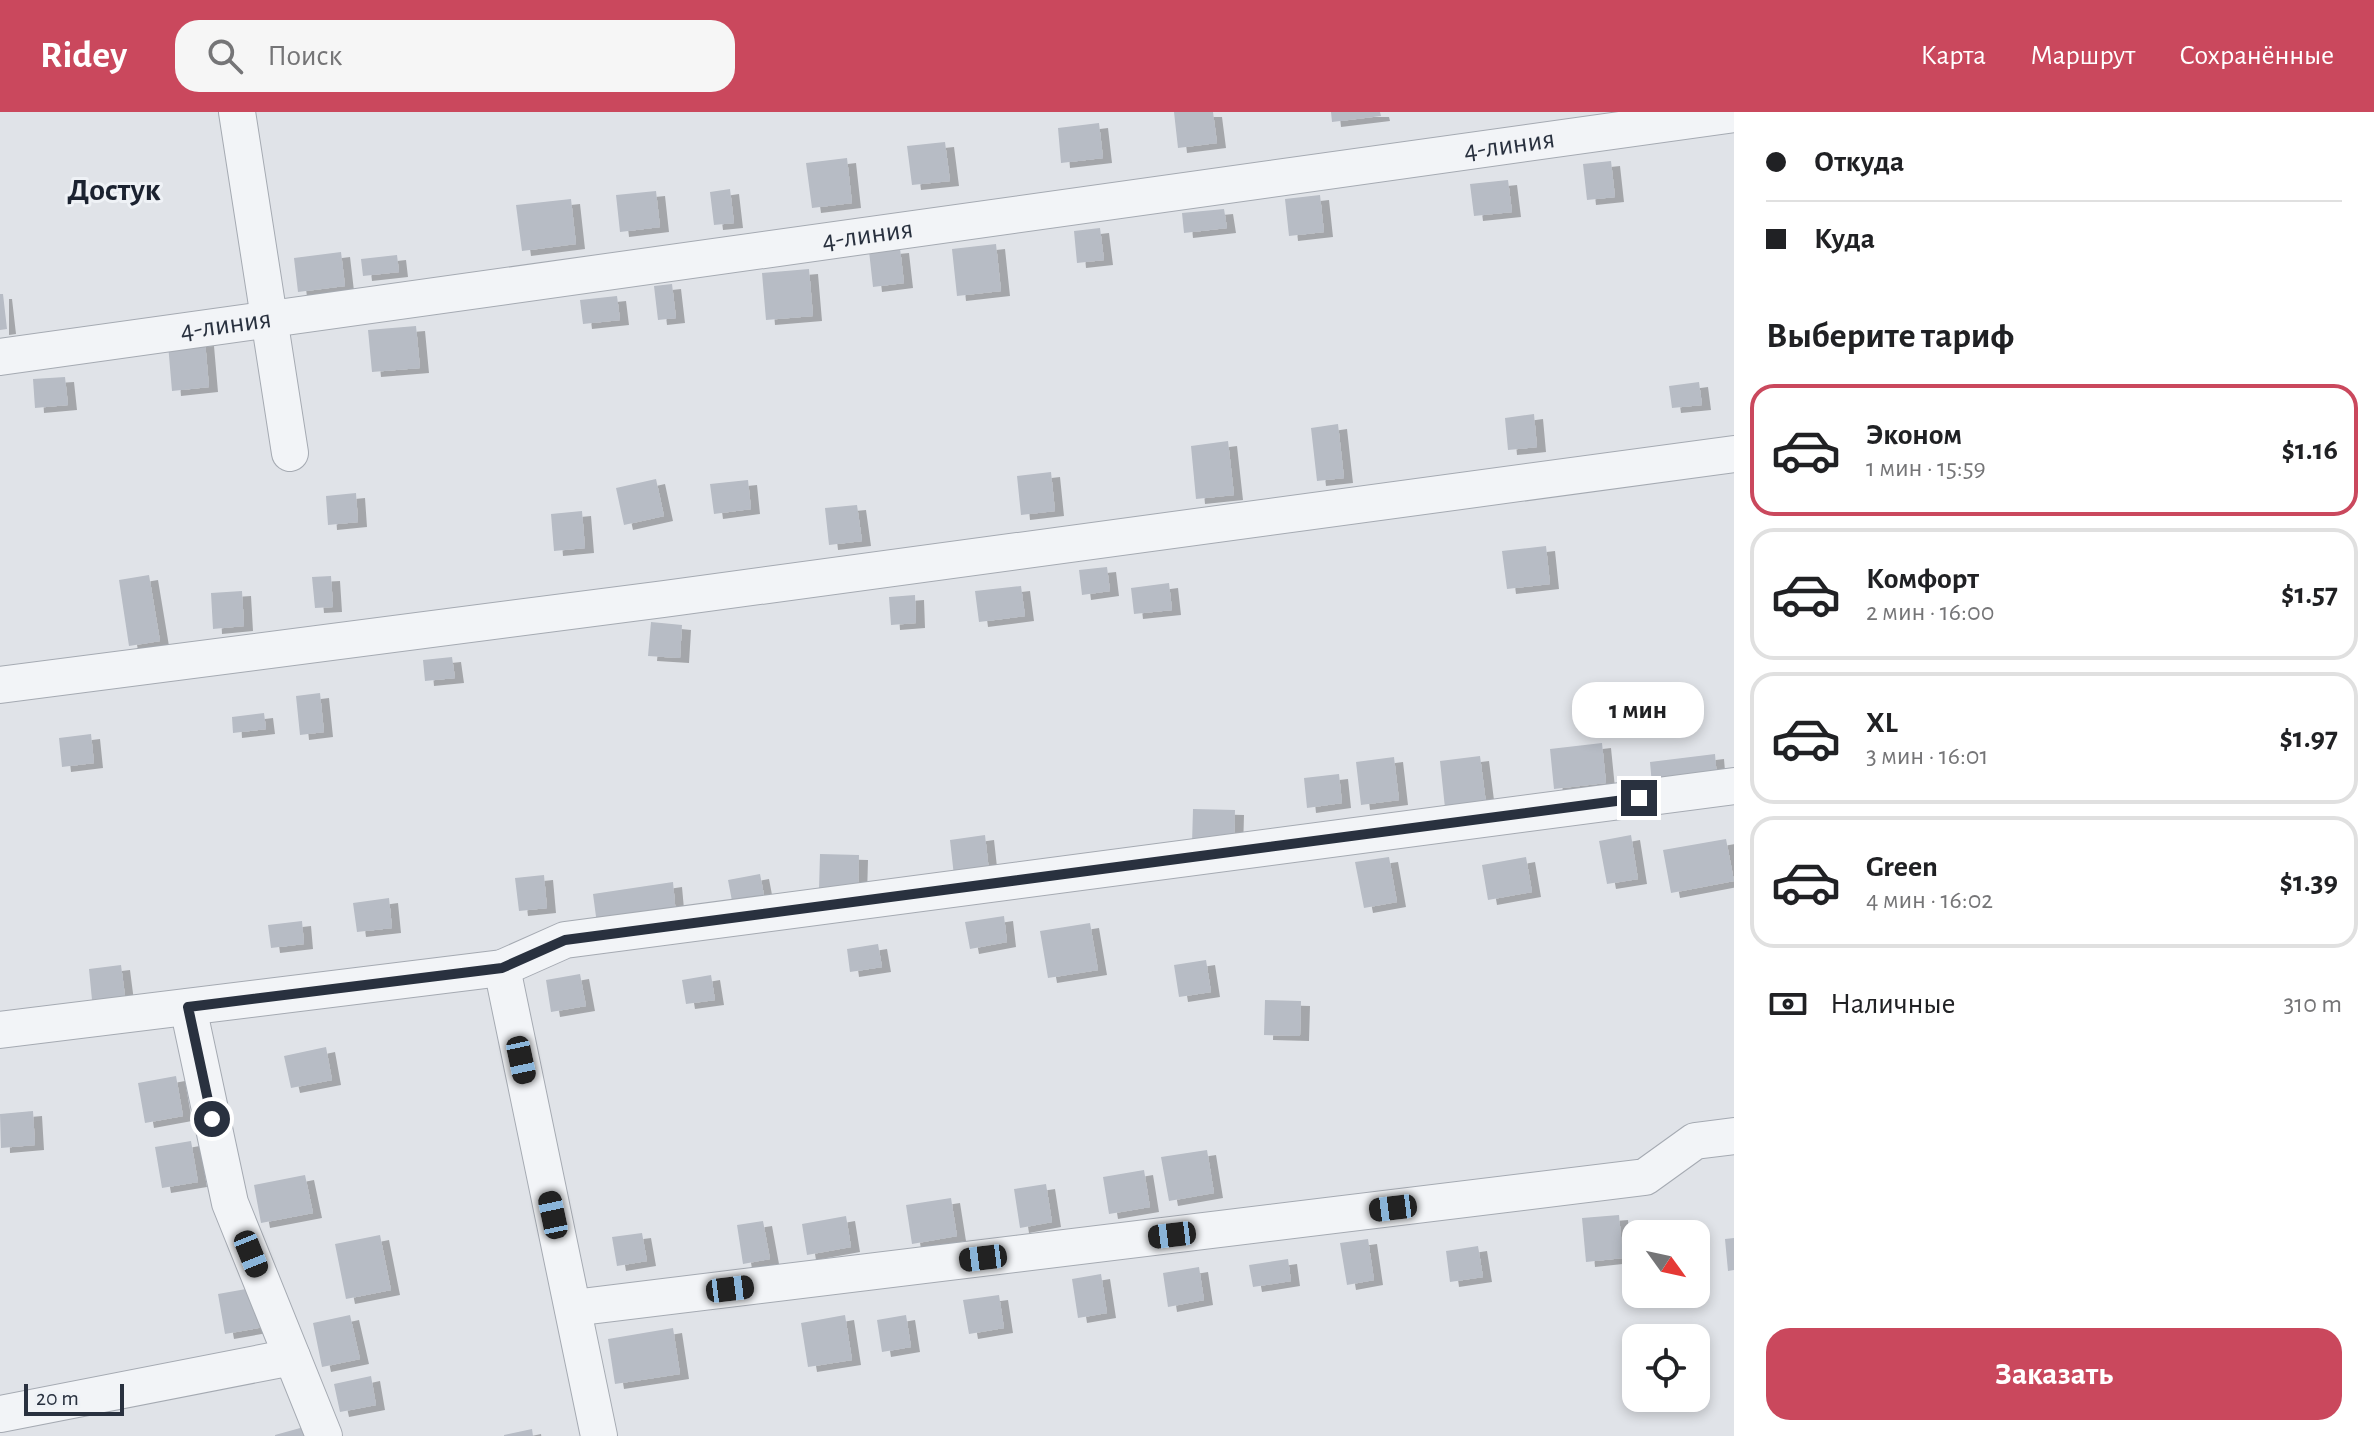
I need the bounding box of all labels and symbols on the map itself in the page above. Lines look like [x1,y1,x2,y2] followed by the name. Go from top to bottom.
[1462,125,1557,166] street label: 4-линия
[67,174,161,206] district label: Достук
[820,215,915,256] street label: 4-линия
[178,305,273,346] street label: 4-линия
[1573,682,1705,738] callout: 1 мин
[1621,780,1657,816] route end
[504,1034,538,1086] car
[194,1101,230,1137] route start
[536,1189,570,1241] car
[1368,1193,1418,1223] car
[1147,1220,1197,1250] car
[1622,1220,1710,1308] north arrow
[231,1227,271,1281] car
[958,1243,1008,1273] car
[705,1274,755,1304] car
[24,1380,124,1416] scale bar

